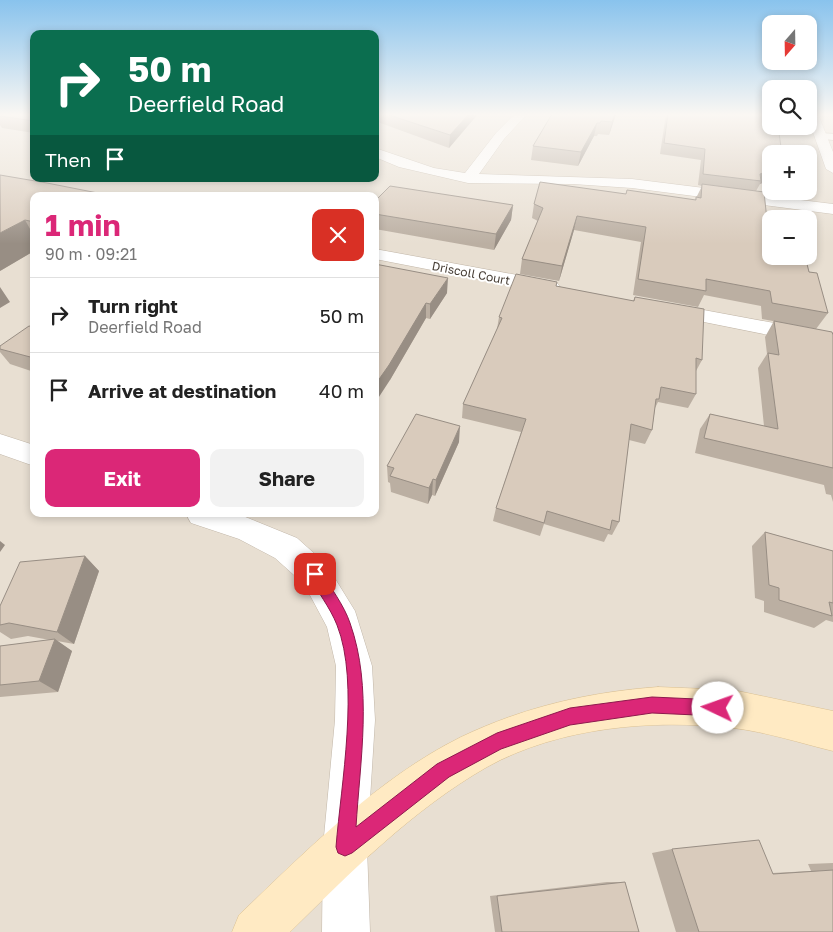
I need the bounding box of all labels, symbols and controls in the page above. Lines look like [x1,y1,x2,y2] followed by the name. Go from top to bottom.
[762,15,818,70] north arrow
[762,15,817,265] map controls
[128,48,211,90] text: 50 m
[45,50,110,115] icon: right
[762,80,817,135] button: search
[128,90,284,117] text: Deerfield Road
[101,145,129,173] icon: arrive
[762,145,817,200] button: +
[45,148,91,171] text: Then
[45,207,121,243] text: 1 min
[312,209,364,261] button: close
[762,210,817,265] button: −
[45,244,137,264] text: 90 m · 09:21
[431,258,512,288] street label: Driscoll Court
[88,294,178,317] text: Turn right
[45,301,73,329] icon: right
[320,304,364,327] text: 50 m
[88,317,202,337] text: Deerfield Road
[45,376,73,404] icon: arrive
[88,379,276,402] text: Arrive at destination
[319,379,364,402] text: 40 m
[45,449,200,507] button: Exit
[210,449,364,507] button: Share
[294,553,336,595] pin
[301,560,329,588] icon: arrive
[691,681,743,733] position arrow

